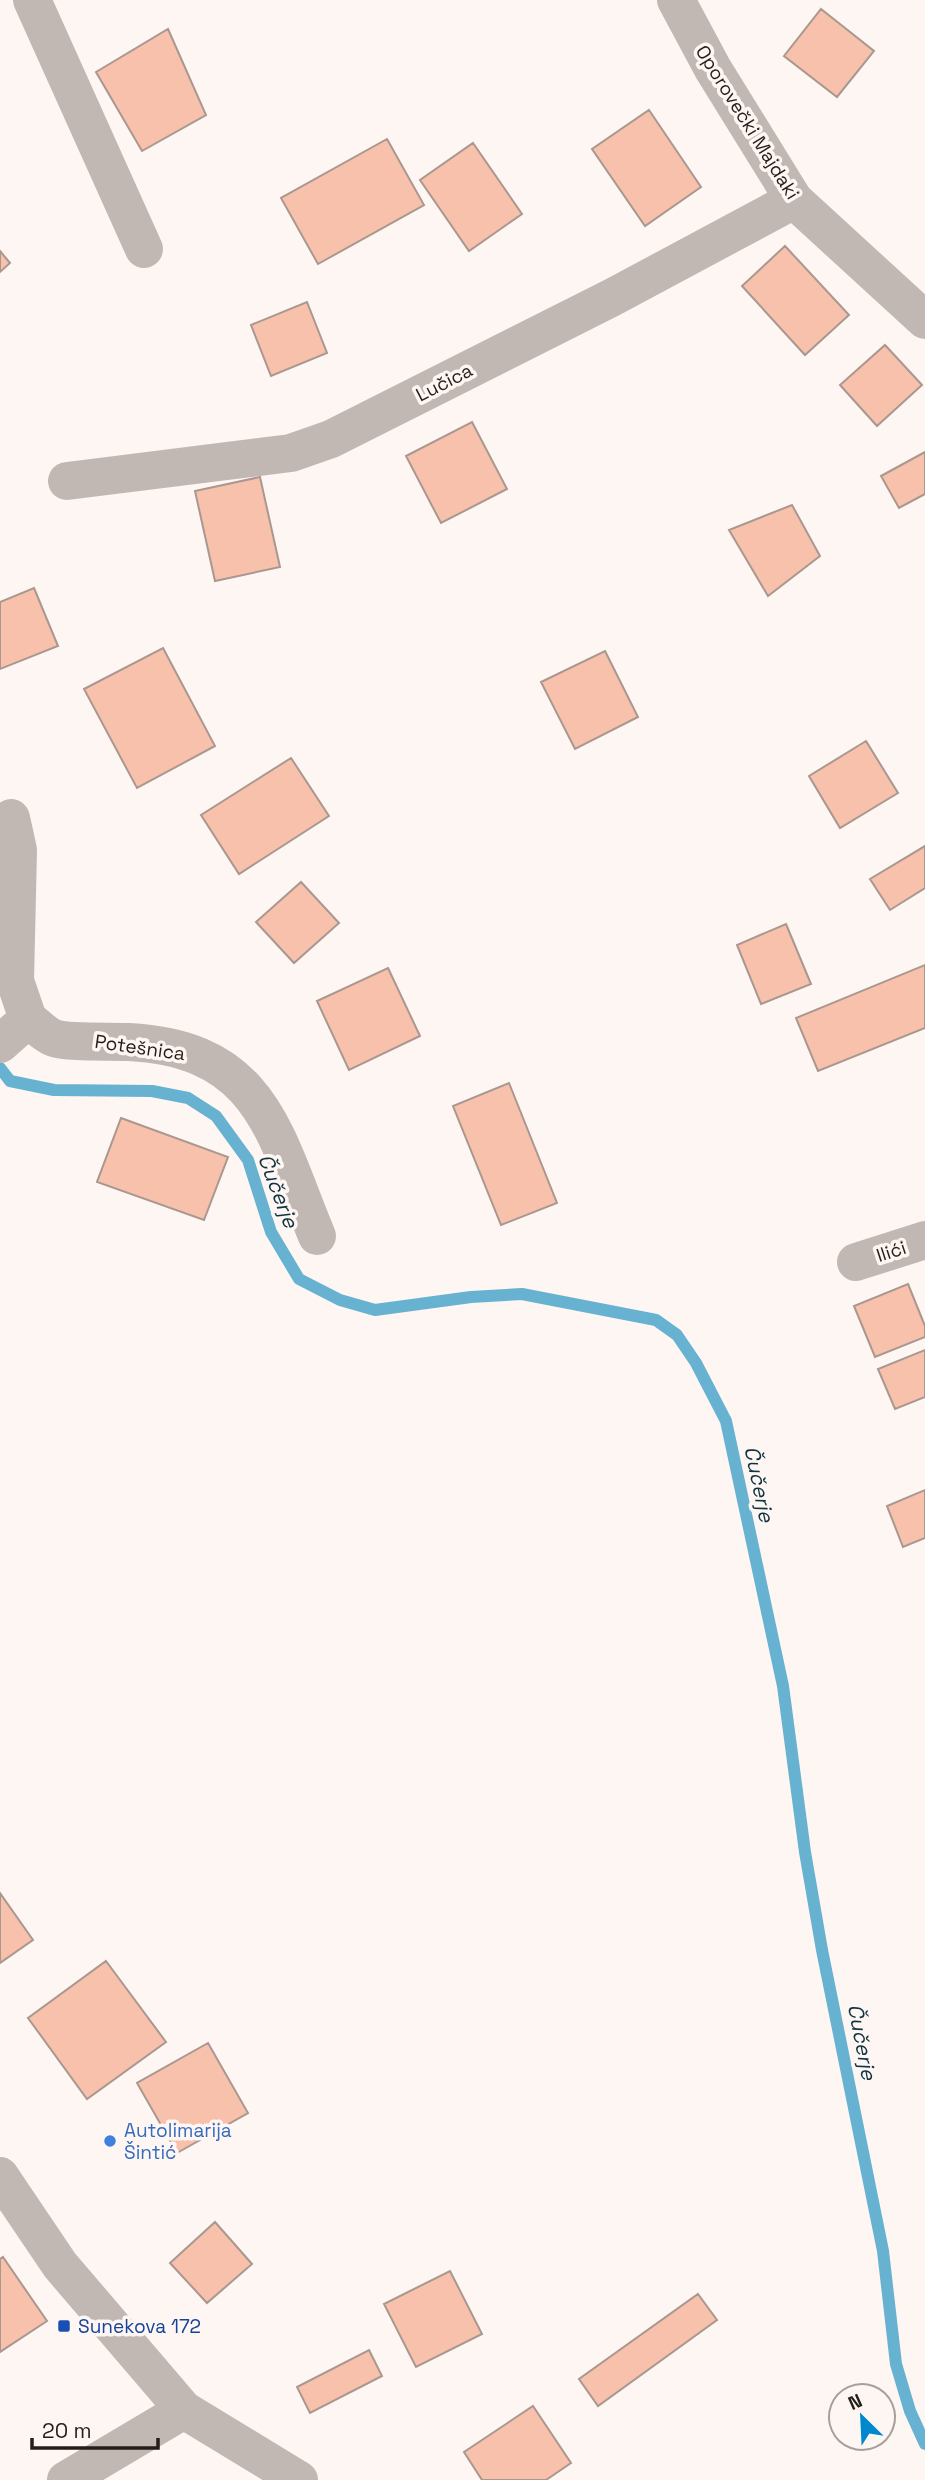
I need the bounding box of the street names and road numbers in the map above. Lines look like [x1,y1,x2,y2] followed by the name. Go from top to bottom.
[690,41,805,204] street label: Oporovečki Majdaki
[412,358,477,407] street label: Lučica
[93,1029,187,1066] street label: Potešnica
[873,1235,909,1268] street label: Ilići

